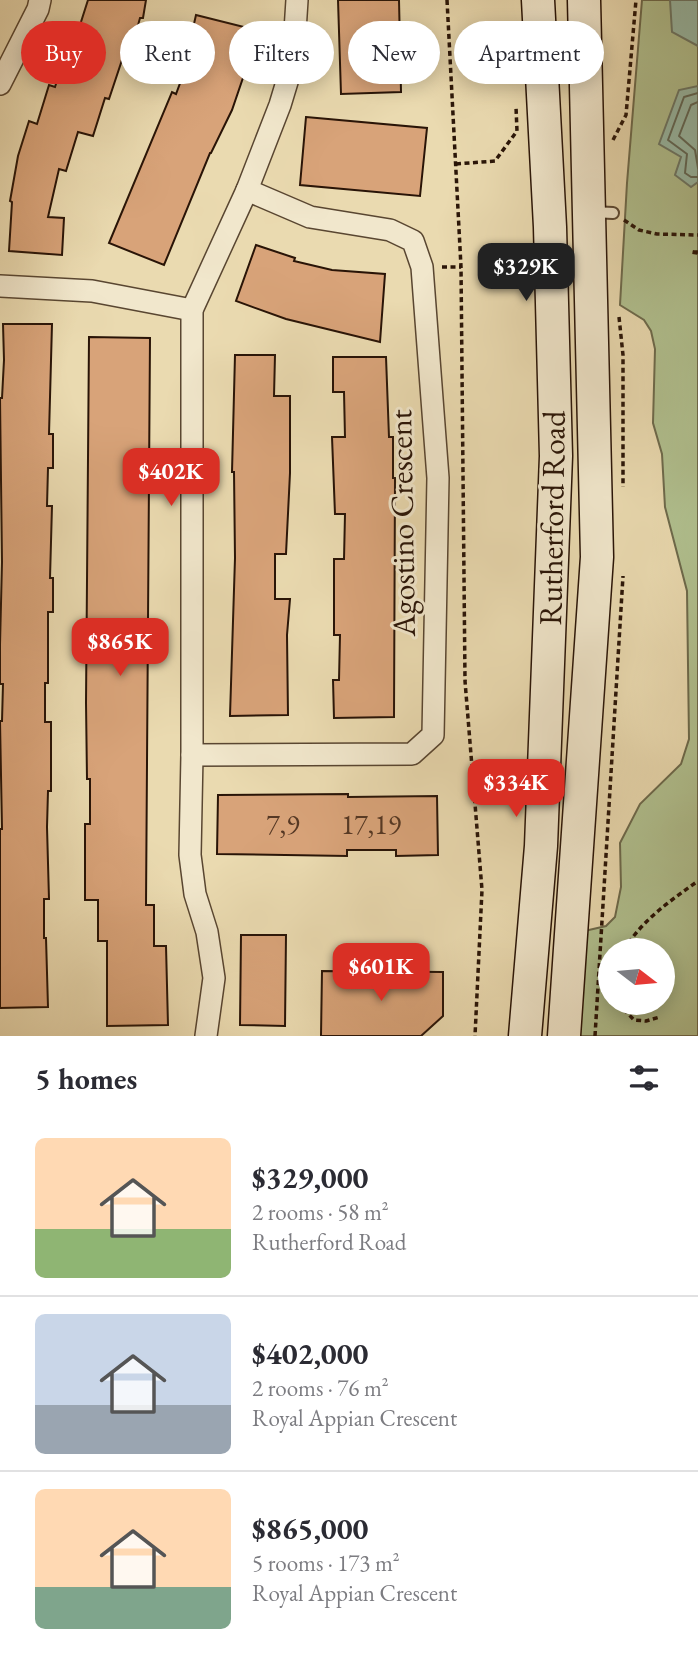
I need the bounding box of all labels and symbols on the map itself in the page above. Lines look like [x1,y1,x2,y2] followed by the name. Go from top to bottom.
[477,244,575,303] pin: $329K
[379,409,425,638] street label: Agostino Crescent
[529,409,575,626] street label: Rutherford Road
[122,448,220,508] pin: $402K
[71,618,169,678] pin: $865K
[467,760,565,819] pin: $334K
[266,806,300,842] house number: 7,9
[341,806,401,842] house number: 17,19
[598,938,676,1015] north arrow
[332,944,430,1003] pin: $601K

